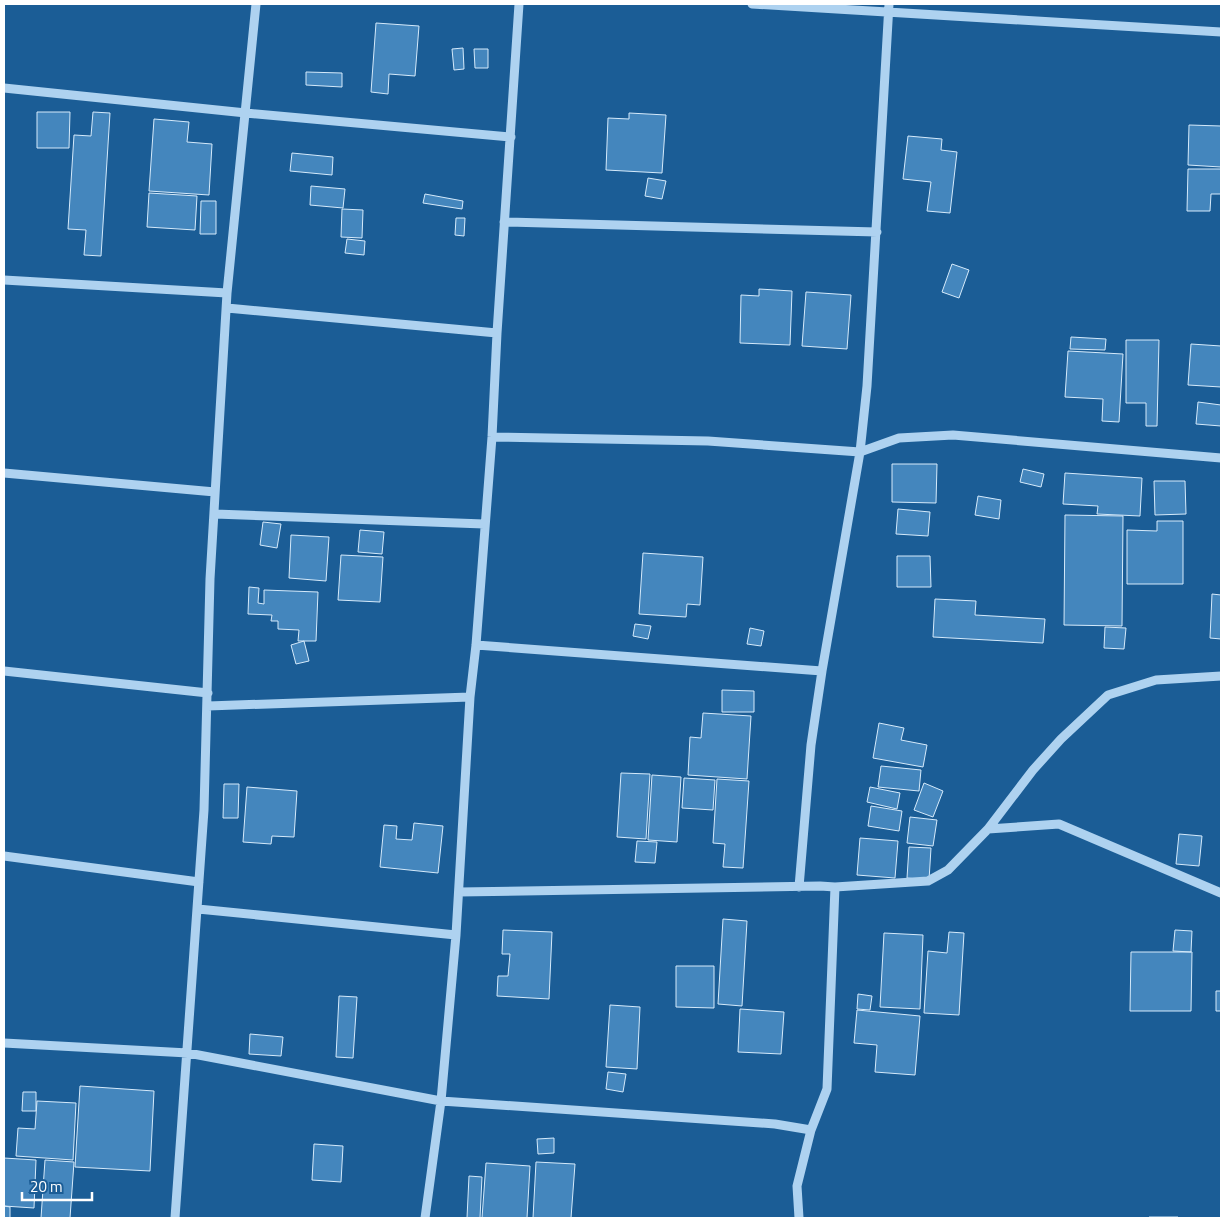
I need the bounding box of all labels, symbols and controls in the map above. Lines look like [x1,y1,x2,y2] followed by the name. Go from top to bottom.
[22,1170,92,1202] scale bar
[30,1175,63,1198] text: 20 m

